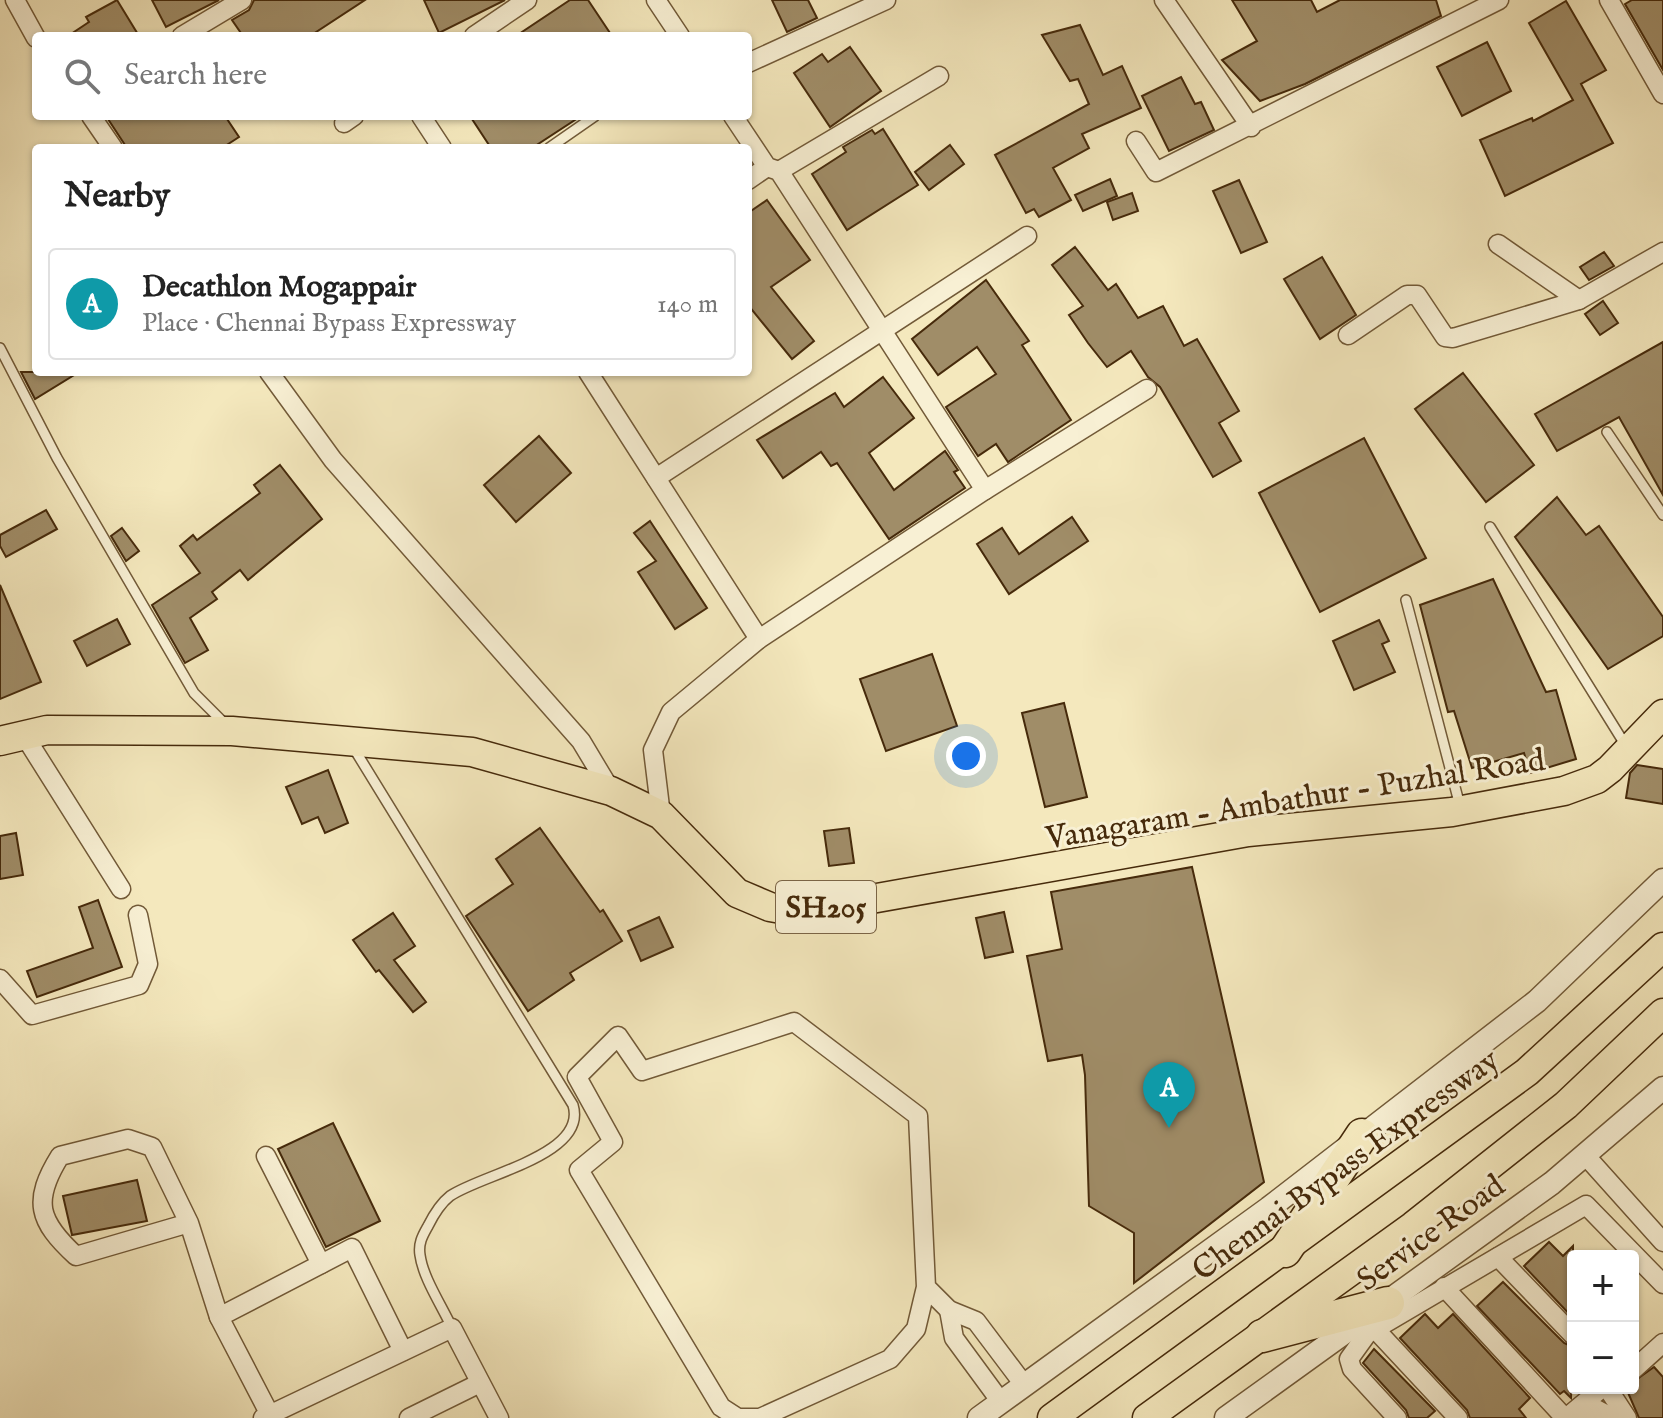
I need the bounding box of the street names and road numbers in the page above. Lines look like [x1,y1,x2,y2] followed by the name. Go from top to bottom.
[1042,741,1549,860] street label: Vanagaram - Ambathur - Puzhal Road
[776,881,876,933] road number: SH205
[1185,1041,1508,1291] street label: Chennai Bypass Expressway
[1349,1166,1514,1302] street label: Service Road

